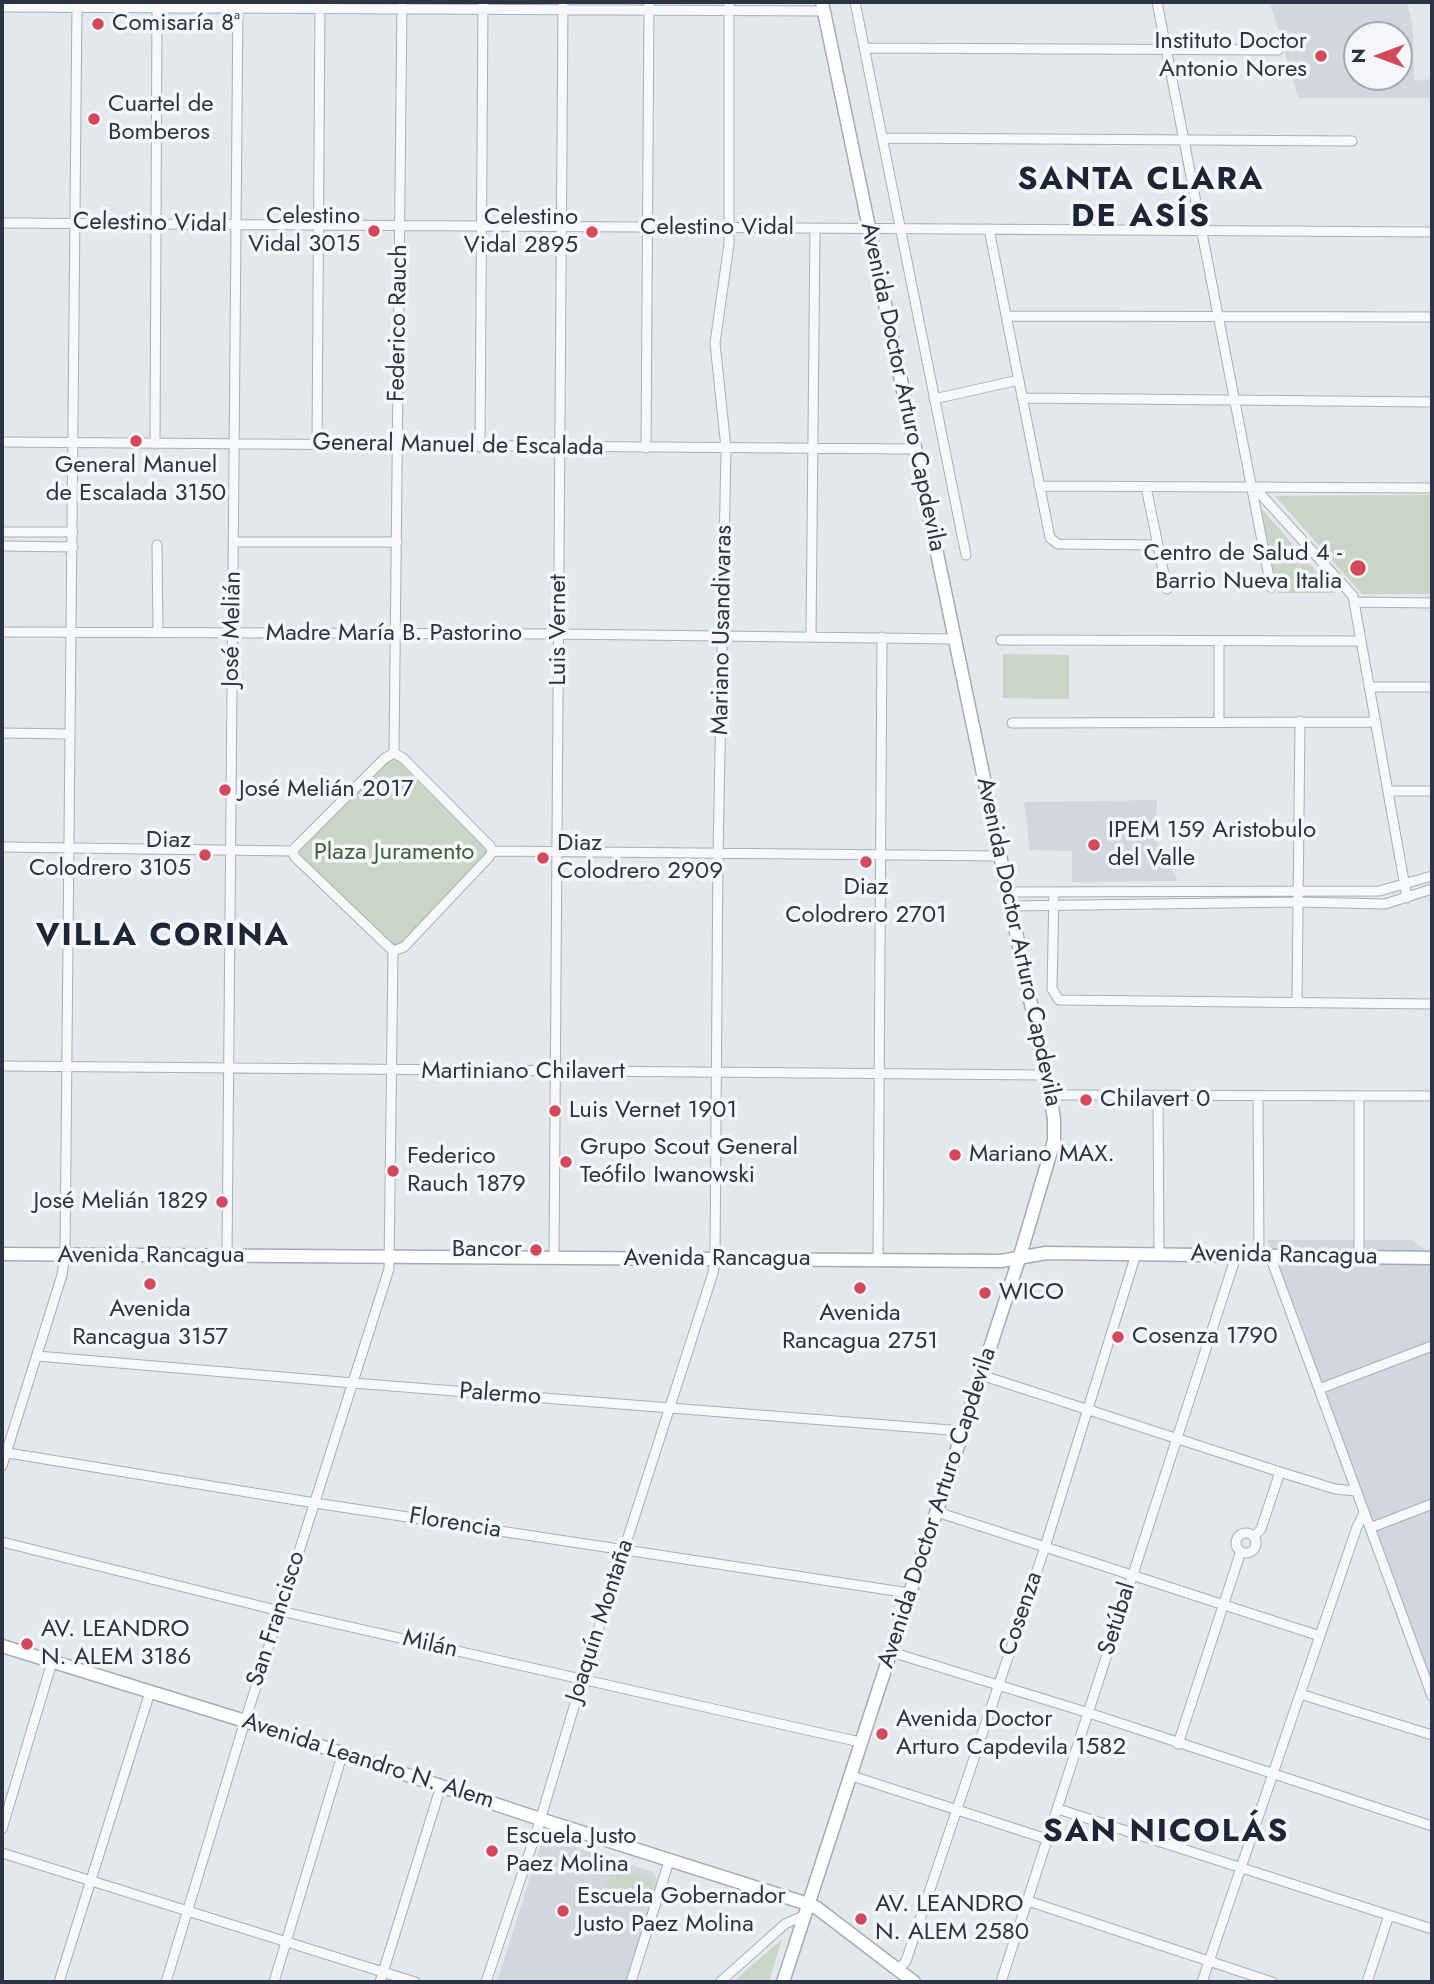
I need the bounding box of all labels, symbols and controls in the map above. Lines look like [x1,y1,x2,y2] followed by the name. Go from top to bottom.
[112,10,240,38] place label: Comisaría 8ª
[90,16,106,32] marker: Comisaría 8ª
[1343,21,1413,91] north arrow
[1154,28,1307,84] place label: Instituto Doctor Antonio Nores
[1313,48,1329,64] marker: Instituto Doctor Antonio Nores
[1345,48,1372,64] text: N
[108,91,214,147] place label: Cuartel de Bomberos
[86,111,102,127] marker: Cuartel de Bomberos
[1019,162,1263,237] district label: SANTA CLARA DE ASÍS
[248,203,360,259] place label: Celestino Vidal 3015
[464,204,578,260] place label: Celestino Vidal 2895
[73,208,227,240] street label: Celestino Vidal
[640,214,794,242] street label: Celestino Vidal
[853,220,951,554] street label: Avenida Doctor Arturo Capdevila
[366,223,382,239] marker: Celestino Vidal 3015
[584,224,600,240] marker: Celestino Vidal 2895
[383,244,415,402] street label: Federico Rauch
[312,429,604,463] street label: General Manuel de Escalada
[128,433,144,449] marker: General Manuel de Escalada 3150
[46,452,226,508] place label: General Manuel de Escalada 3150
[707,525,739,735] street label: Mariano Usandivaras
[1143,540,1342,596] place label: Centro de Salud 4 - Barrio Nueva Italia
[1348,558,1368,578] marker: Centro de Salud 4 - Barrio Nueva Italia
[218,571,248,687] street label: José Melián
[545,574,573,686] street label: Luis Vernet
[266,620,522,648] street label: Madre María B. Pastorino
[969,775,1067,1109] street label: Avenida Doctor Arturo Capdevila
[239,776,414,804] place label: José Melián 2017
[217,782,233,798] marker: José Melián 2017
[1108,817,1316,873] place label: IPEM 159 Aristobulo del Valle
[29,827,191,883] place label: Diaz Colodrero 3105
[557,830,723,886] place label: Diaz Colodrero 2909
[1086,837,1102,853] marker: IPEM 159 Aristobulo del Valle
[314,839,474,867] park label: Plaza Juramento
[197,847,213,863] marker: Diaz Colodrero 3105
[535,850,551,866] marker: Diaz Colodrero 2909
[858,854,874,870] marker: Diaz Colodrero 2701
[785,874,947,930] place label: Diaz Colodrero 2701
[37,918,289,956] district label: VILLA CORINA
[421,1058,625,1086] street label: Martiniano Chilavert
[1100,1086,1210,1114] place label: Chilavert 0
[1078,1092,1094,1108] marker: Chilavert 0
[569,1097,737,1125] place label: Luis Vernet 1901
[547,1103,563,1119] marker: Luis Vernet 1901
[580,1134,798,1190] place label: Grupo Scout General Teófilo Iwanowski
[969,1141,1115,1169] place label: Mariano MAX.
[407,1143,526,1199] place label: Federico Rauch 1879
[947,1147,963,1163] marker: Mariano MAX.
[558,1154,574,1170] marker: Grupo Scout General Teófilo Iwanowski
[385,1163,401,1179] marker: Federico Rauch 1879
[34,1188,208,1216] place label: José Melián 1829
[214,1194,230,1210] marker: José Melián 1829
[452,1236,522,1264] place label: Bancor
[1190,1240,1378,1272] street label: Avenida Rancagua
[58,1242,244,1270] street label: Avenida Rancagua
[528,1242,544,1258] marker: Bancor
[624,1245,810,1273] street label: Avenida Rancagua
[142,1276,158,1292] marker: Avenida Rancagua 3157
[999,1279,1064,1307] place label: WICO
[852,1280,868,1296] marker: Avenida Rancagua 2751
[977,1285,993,1301] marker: WICO
[72,1296,228,1352] place label: Avenida Rancagua 3157
[782,1300,938,1356] place label: Avenida Rancagua 2751
[1132,1323,1278,1351] place label: Cosenza 1790
[1110,1329,1126,1345] marker: Cosenza 1790
[872,1344,1004,1672] street label: Avenida Doctor Arturo Capdevila
[458,1378,542,1412] street label: Palermo
[407,1503,503,1545] street label: Florencia
[561,1536,641,1706] street label: Joaquín Montaña
[242,1548,312,1690] street label: San Francisco
[994,1568,1050,1660] street label: Cosenza
[1093,1579,1143,1659] street label: Setúbal
[41,1616,191,1672] place label: AV. LEANDRO N. ALEM 3186
[400,1625,460,1665] street label: Milán
[19,1636,35,1652] marker: AV. LEANDRO N. ALEM 3186
[896,1706,1126,1762] place label: Avenida Doctor Arturo Capdevila 1582
[238,1708,498,1816] street label: Avenida Leandro N. Alem
[874,1726,890,1742] marker: Avenida Doctor Arturo Capdevila 1582
[1044,1814,1288,1852] district label: SAN NICOLÁS
[506,1823,636,1879] place label: Escuela Justo Paez Molina
[484,1843,500,1859] marker: Escuela Justo Paez Molina
[577,1883,786,1939] place label: Escuela Gobernador Justo Paez Molina
[875,1891,1029,1947] place label: AV. LEANDRO N. ALEM 2580
[555,1903,571,1919] marker: Escuela Gobernador Justo Paez Molina
[853,1911,869,1927] marker: AV. LEANDRO N. ALEM 2580

